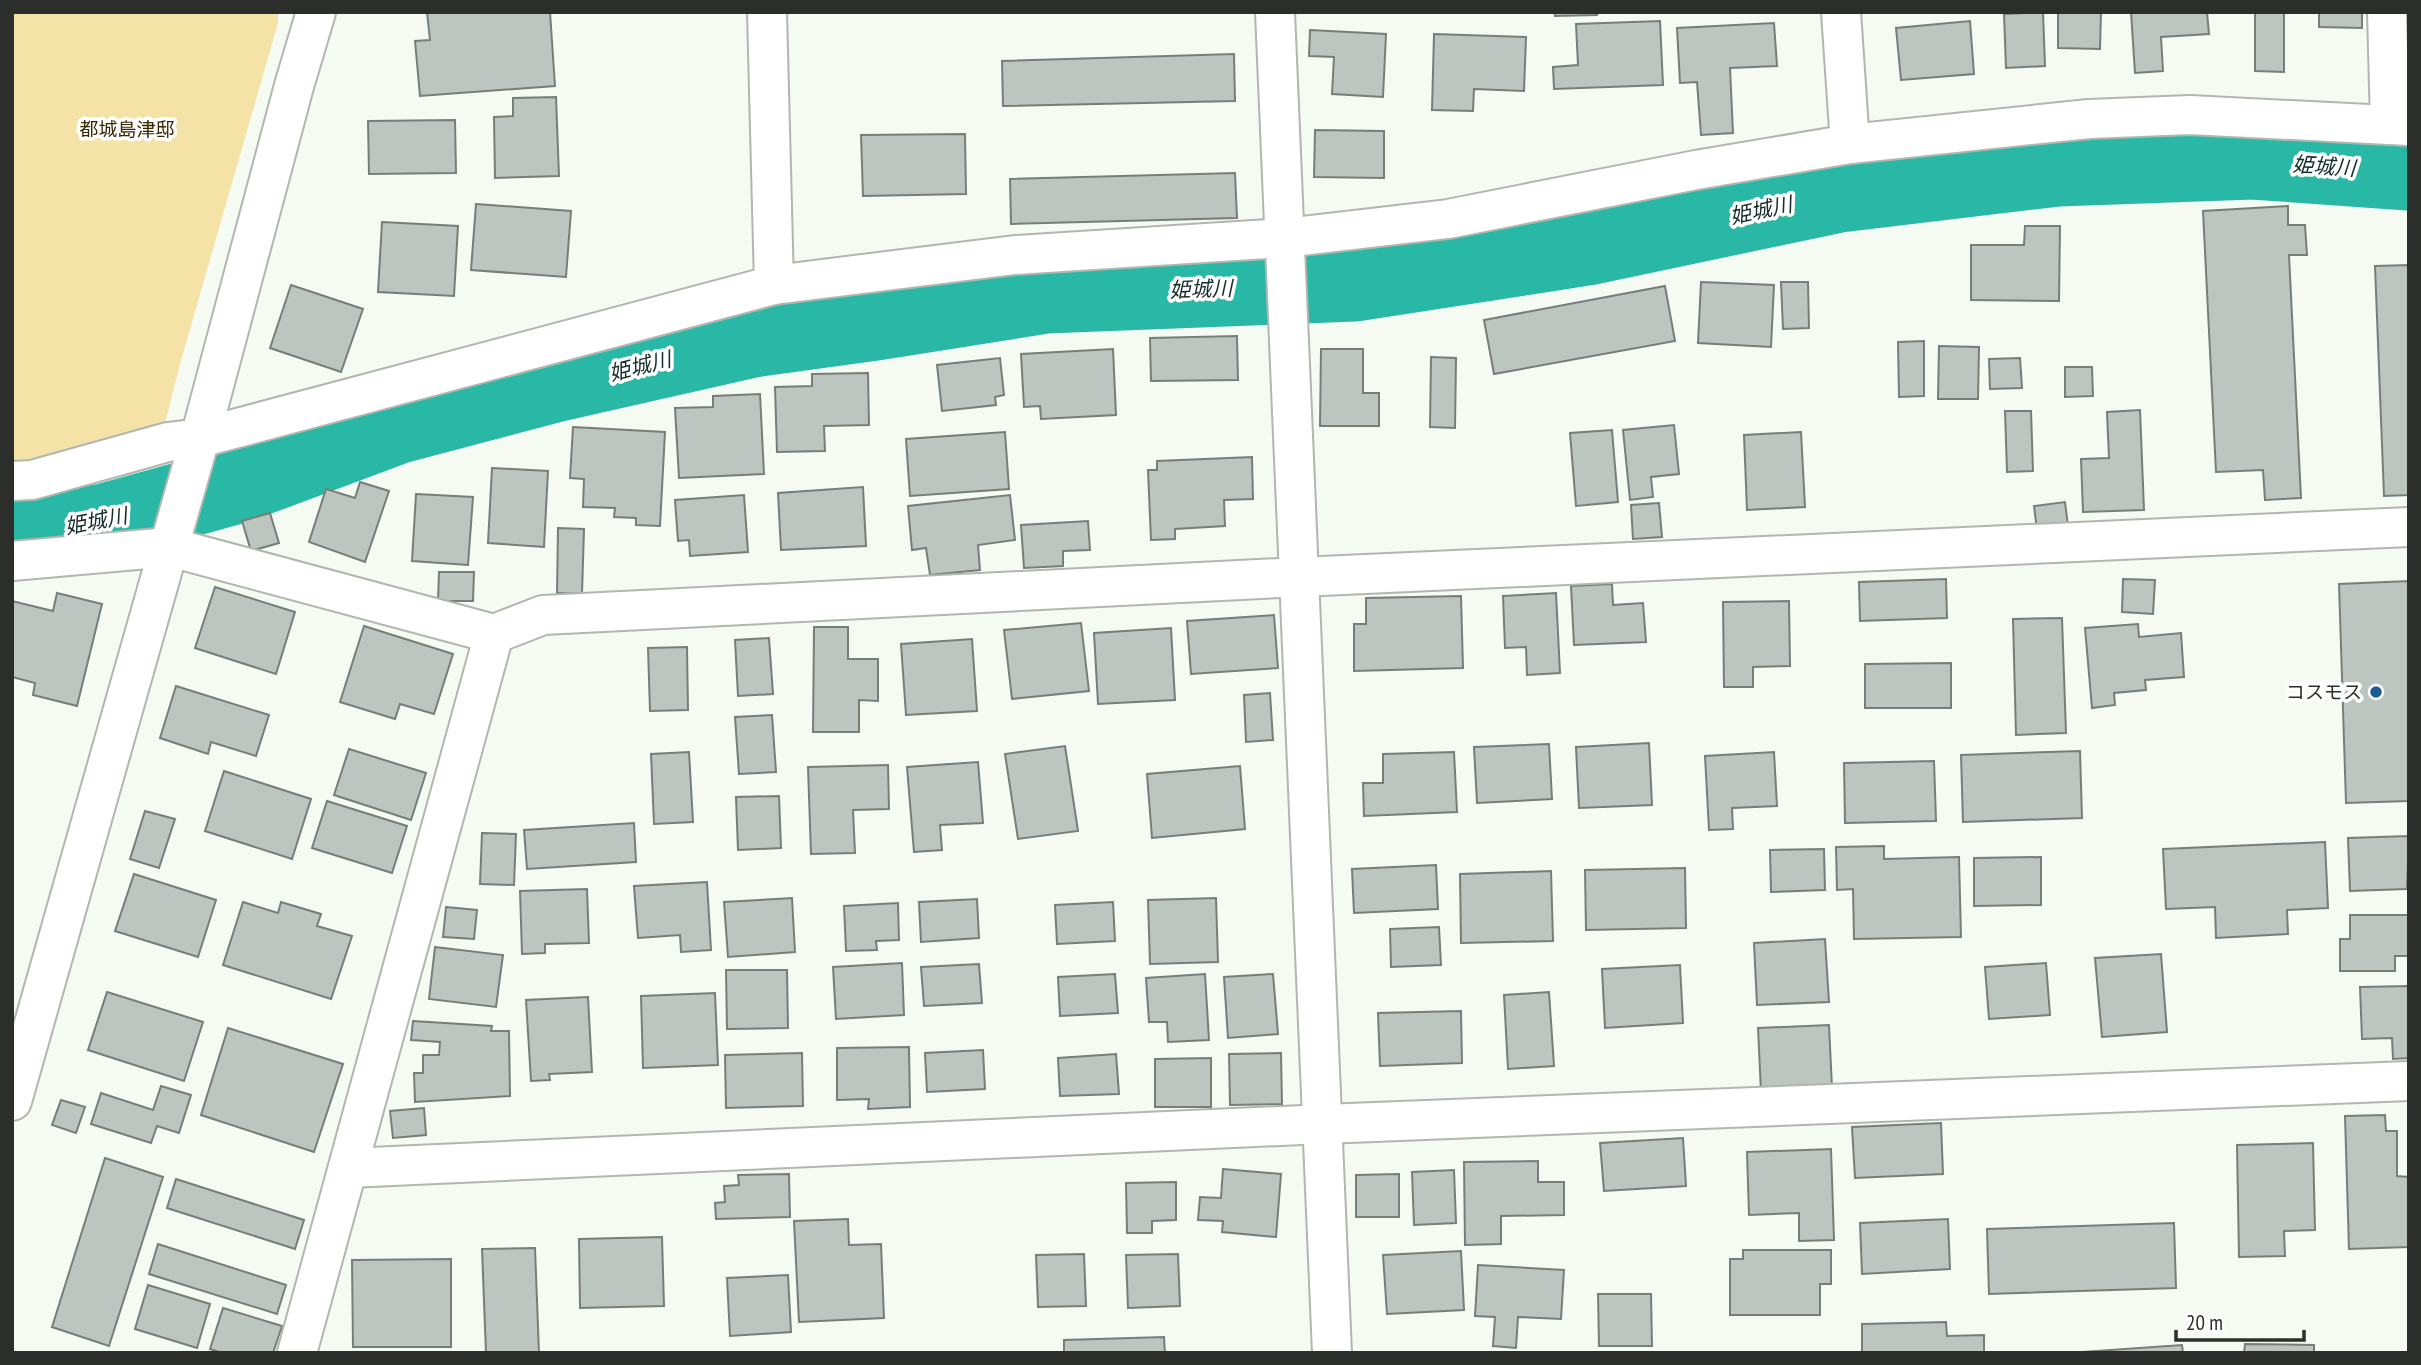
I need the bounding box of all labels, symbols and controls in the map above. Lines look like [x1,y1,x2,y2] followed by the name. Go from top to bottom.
[79,117,175,141] park label: 都城島津邸
[2292,150,2358,182] water label: 姫城川
[1727,190,1797,230] water label: 姫城川
[1169,274,1235,304] water label: 姫城川
[606,345,676,387] water label: 姫城川
[63,501,131,540] water label: 姫城川
[2286,680,2362,704] place label: コスモス
[2368,684,2384,700] marker: コスモス
[2176,1298,2304,1342] scale bar
[2186,1309,2223,1336] text: 20 m

